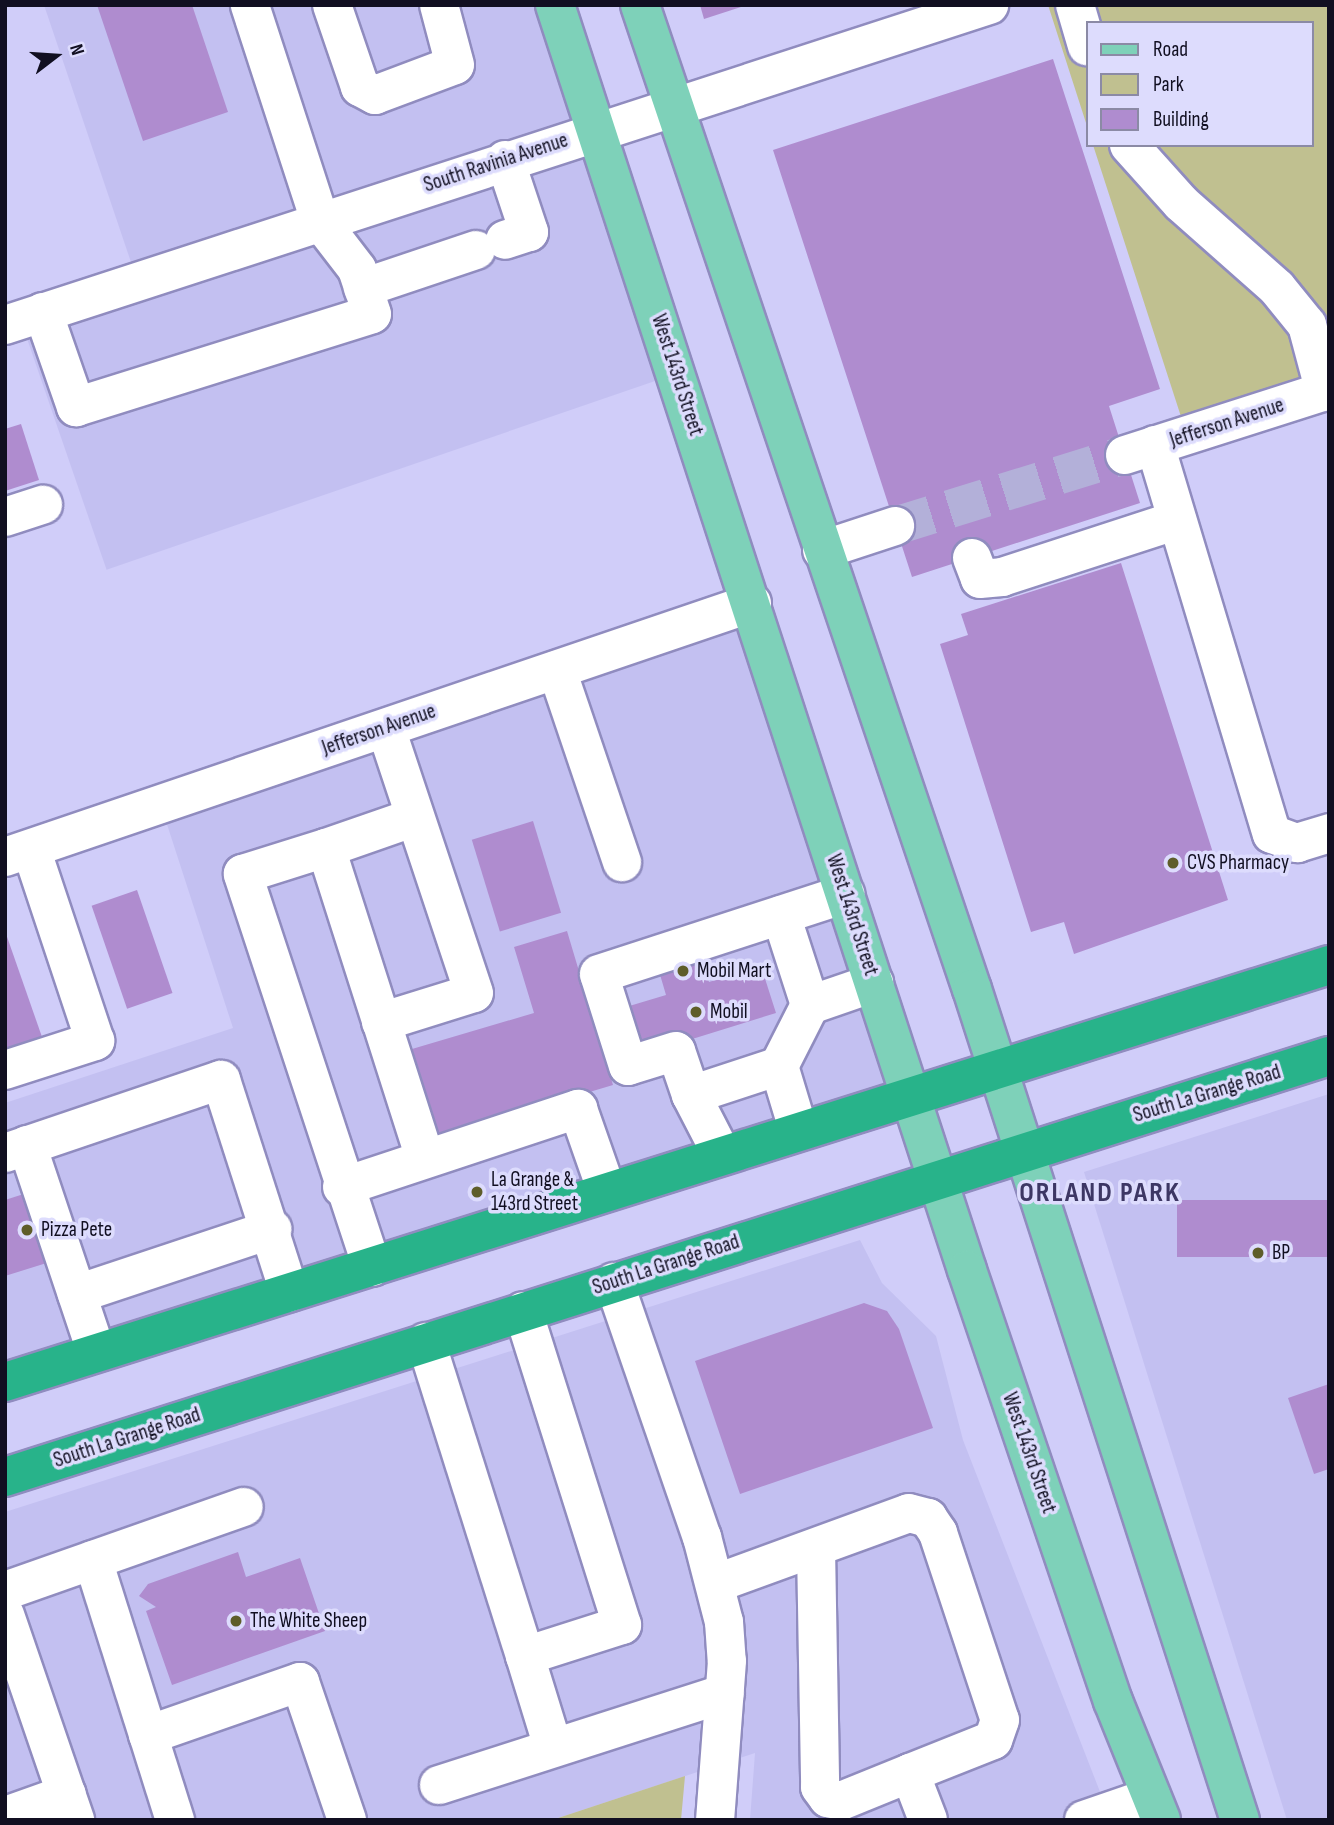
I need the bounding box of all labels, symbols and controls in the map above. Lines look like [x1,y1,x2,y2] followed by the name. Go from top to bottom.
[21,21,91,91] north arrow
[1086,21,1313,147] legend
[1153,37,1188,62] text: Road
[64,41,89,58] text: N
[1153,72,1184,97] text: Park
[1153,107,1209,132] text: Building
[421,128,571,198] street label: South Ravinia Avenue
[646,311,708,439] street label: West 143rd Street
[1167,393,1287,453] street label: Jefferson Avenue
[319,699,439,761] street label: Jefferson Avenue
[1187,850,1289,876] place label: CVS Pharmacy
[821,851,883,979] street label: West 143rd Street
[1165,855,1181,871] marker: CVS Pharmacy
[697,958,771,984] place label: Mobil Mart
[675,963,691,979] marker: Mobil Mart
[710,999,748,1025] place label: Mobil
[688,1004,704,1020] marker: Mobil
[1130,1060,1284,1128] street label: South La Grange Road
[491,1167,578,1217] place label: La Grange & 143rd Street
[1021,1176,1179,1210] district label: ORLAND PARK
[469,1184,485,1200] marker: La Grange & 143rd Street
[41,1217,112,1243] place label: Pizza Pete
[19,1222,35,1238] marker: Pizza Pete
[589,1229,743,1301] street label: South La Grange Road
[1272,1240,1290,1266] place label: BP
[1250,1245,1266,1261] marker: BP
[997,1389,1061,1517] street label: West 143rd Street
[50,1402,204,1474] street label: South La Grange Road
[250,1608,367,1634] place label: The White Sheep
[228,1613,244,1629] marker: The White Sheep

